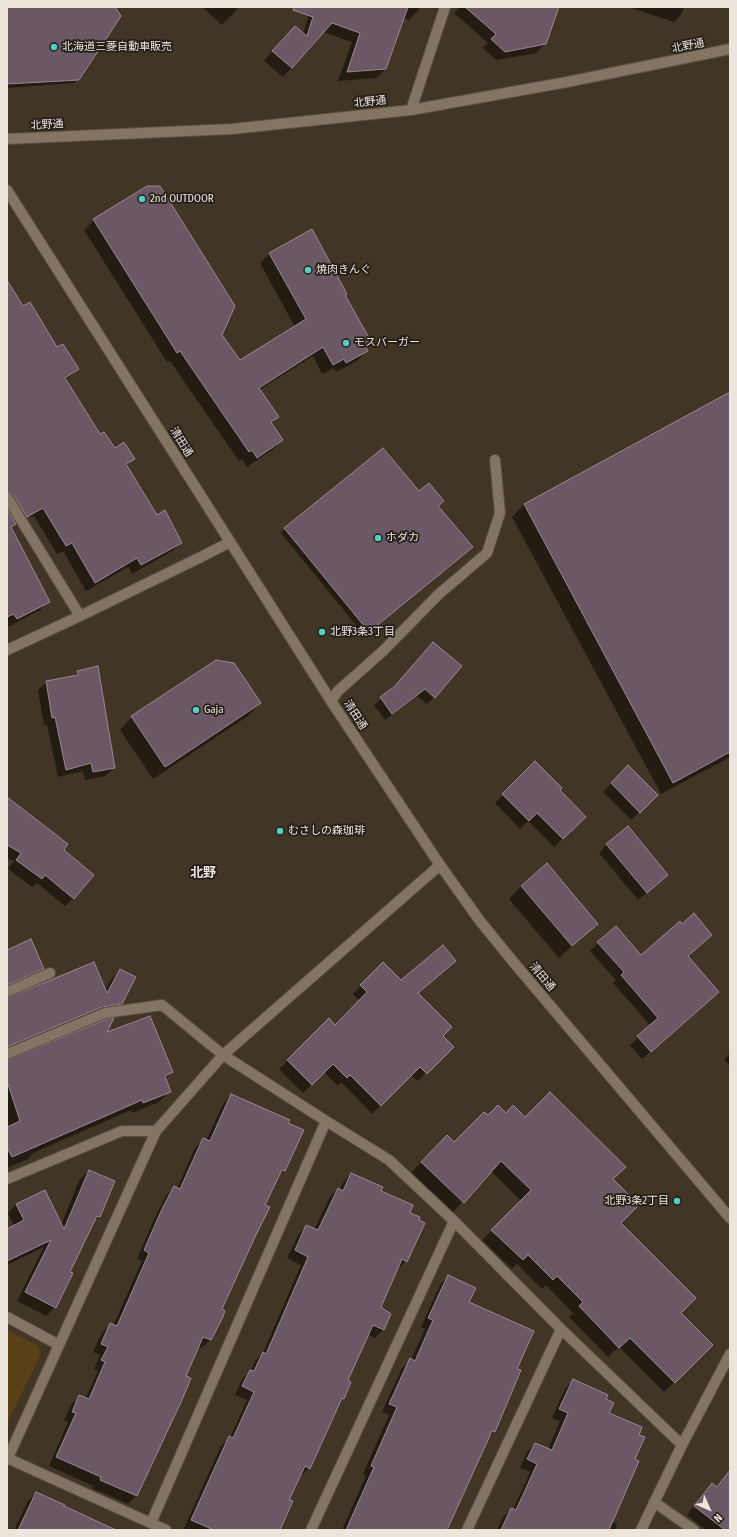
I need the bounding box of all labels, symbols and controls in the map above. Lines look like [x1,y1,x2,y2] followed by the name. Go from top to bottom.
[671,36,705,56] street label: 北野通
[62,40,172,54] place label: 北海道三菱自動車販売
[49,42,59,52] marker: 北海道三菱自動車販売
[353,94,387,110] street label: 北野通
[30,118,64,132] street label: 北野通
[150,192,214,206] place label: 2nd OUTDOOR
[137,194,147,204] marker: 2nd OUTDOOR
[316,263,371,277] place label: 焼肉きんぐ
[303,265,313,275] marker: 焼肉きんぐ
[354,336,420,350] place label: モスバーガー
[341,338,351,348] marker: モスバーガー
[167,425,195,459] street label: 清田通
[386,531,419,545] place label: ホダカ
[373,533,383,543] marker: ホダカ
[330,625,395,639] place label: 北野3条3丁目
[317,627,327,637] marker: 北野3条3丁目
[340,698,370,732] street label: 清田通
[204,703,224,717] place label: Gaja
[191,705,201,715] marker: Gaja
[288,824,365,838] place label: むさしの森珈琲
[275,826,285,836] marker: むさしの森珈琲
[190,865,216,881] district label: 北野
[526,960,558,994] street label: 清田通
[604,1194,669,1208] place label: 北野3条2丁目
[672,1196,682,1206] marker: 北野3条2丁目
[689,1489,729,1529] north arrow
[711,1511,725,1525] text: N

